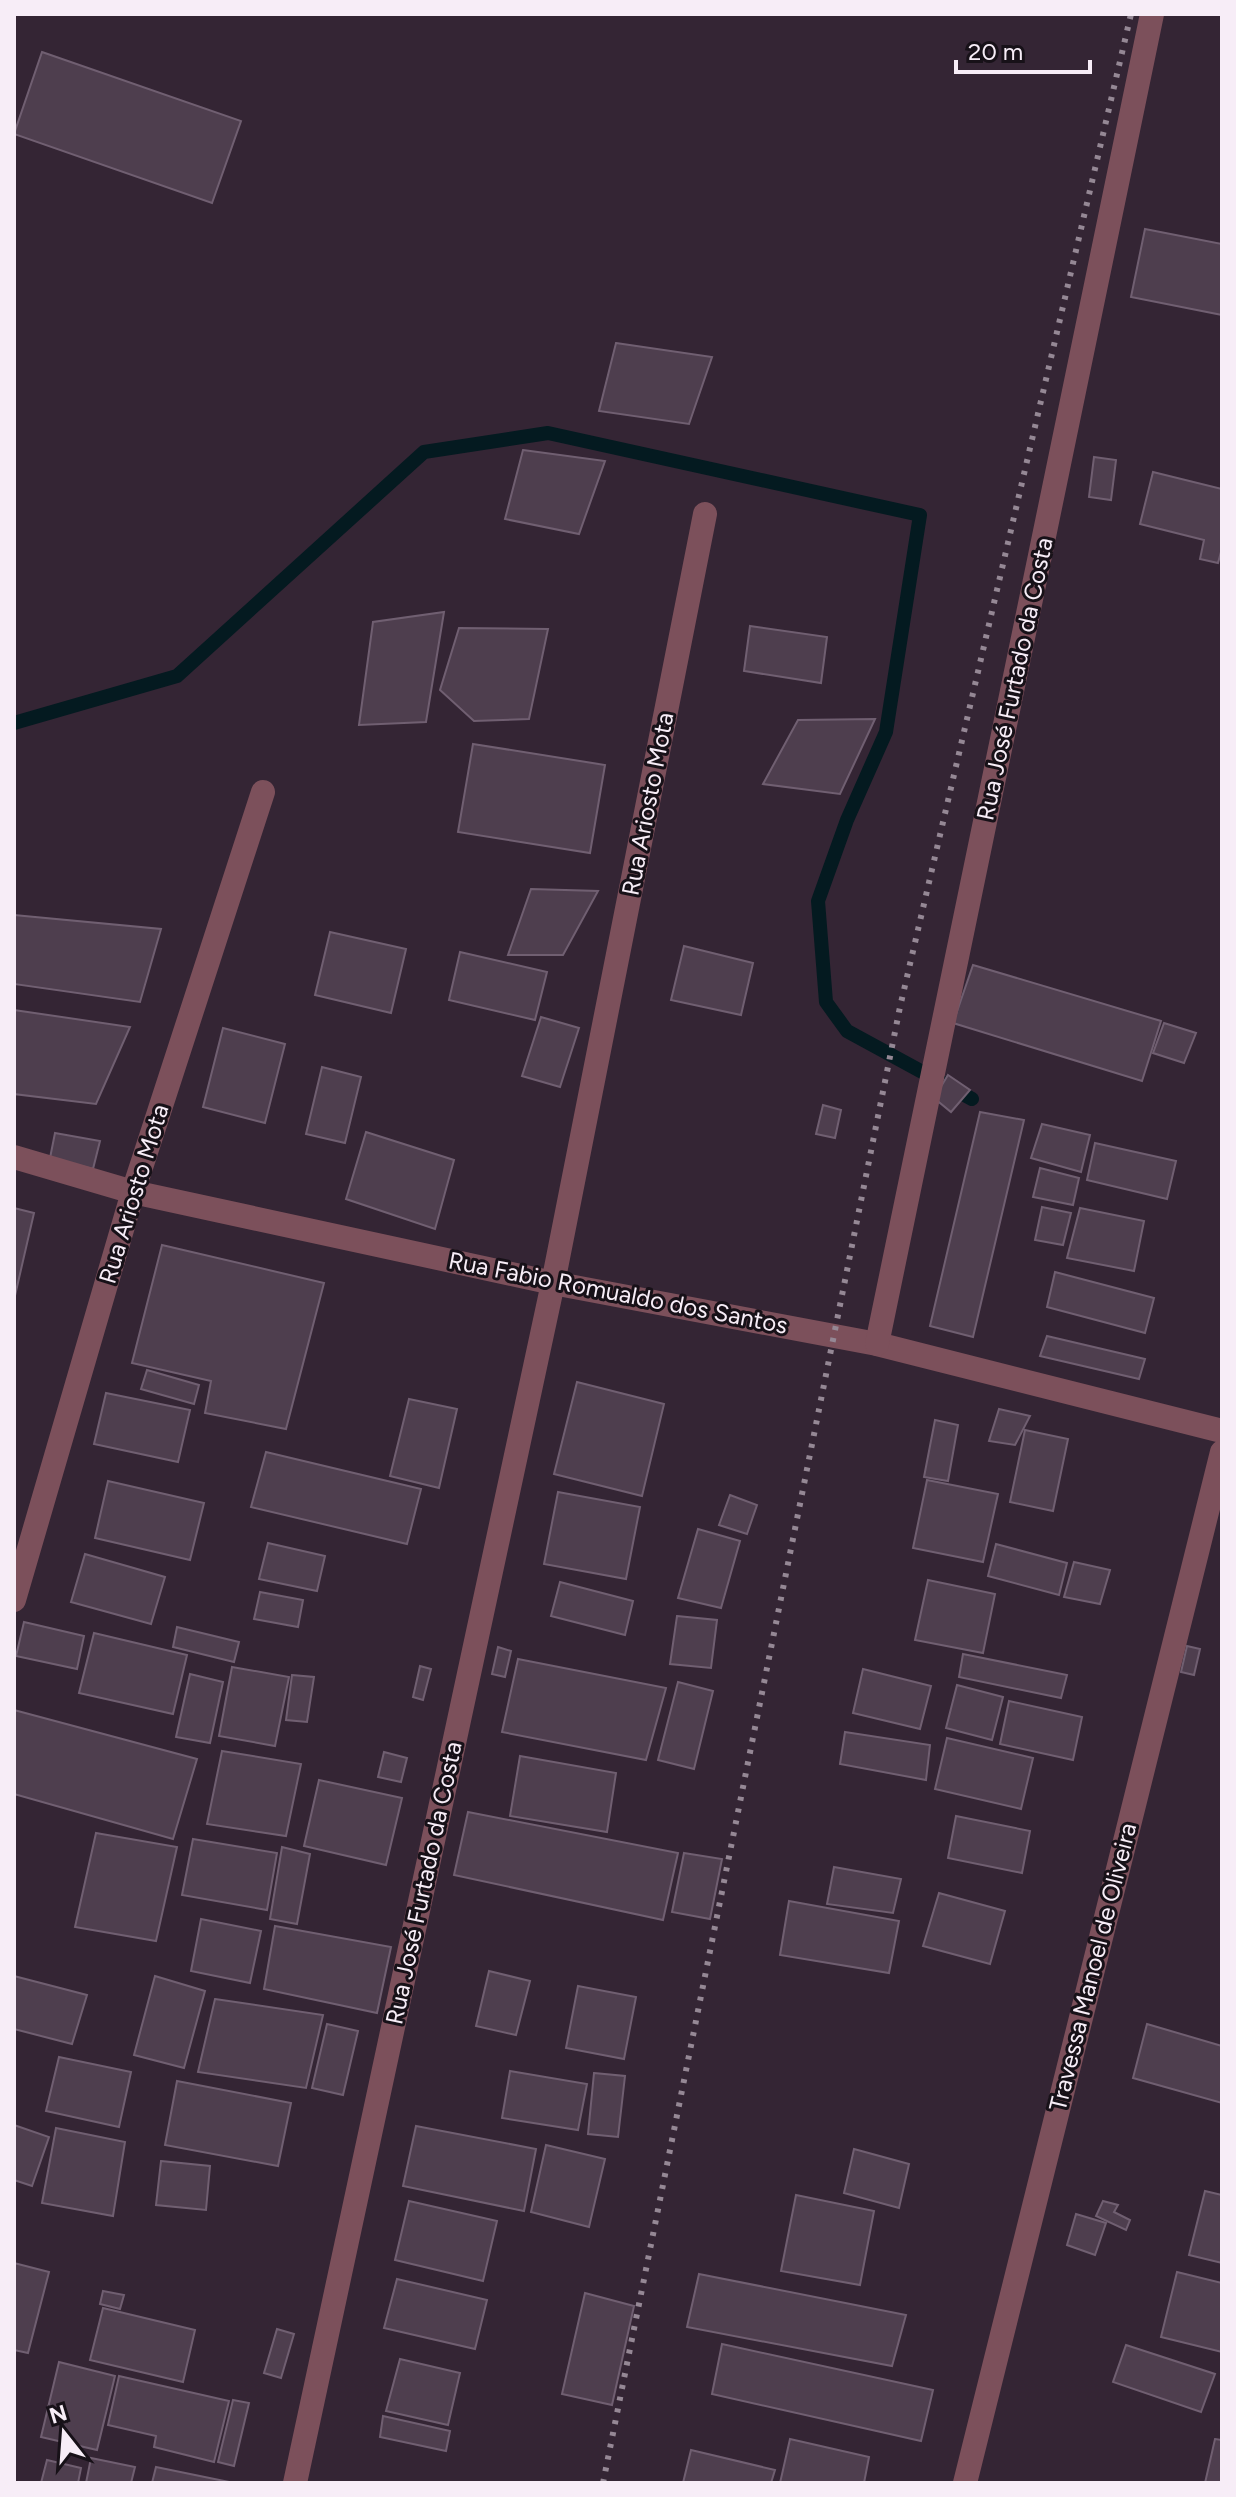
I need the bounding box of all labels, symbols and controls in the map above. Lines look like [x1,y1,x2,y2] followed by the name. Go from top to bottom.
[956,24,1090,74] scale bar
[968,37,1023,66] text: 20 m
[970,535,1059,823] street label: Rua José Furtado da Costa
[616,710,679,898] street label: Rua Ariosto Mota
[92,1101,175,1287] street label: Rua Ariosto Mota
[446,1245,790,1340] street label: Rua Fabio Romualdo dos Santos
[379,1739,468,2027] street label: Rua José Furtado da Costa
[1043,1820,1142,2114] street label: Travessa Manoel de Oliveira
[24,2393,104,2473] north arrow
[46,2399,70,2430] text: N

